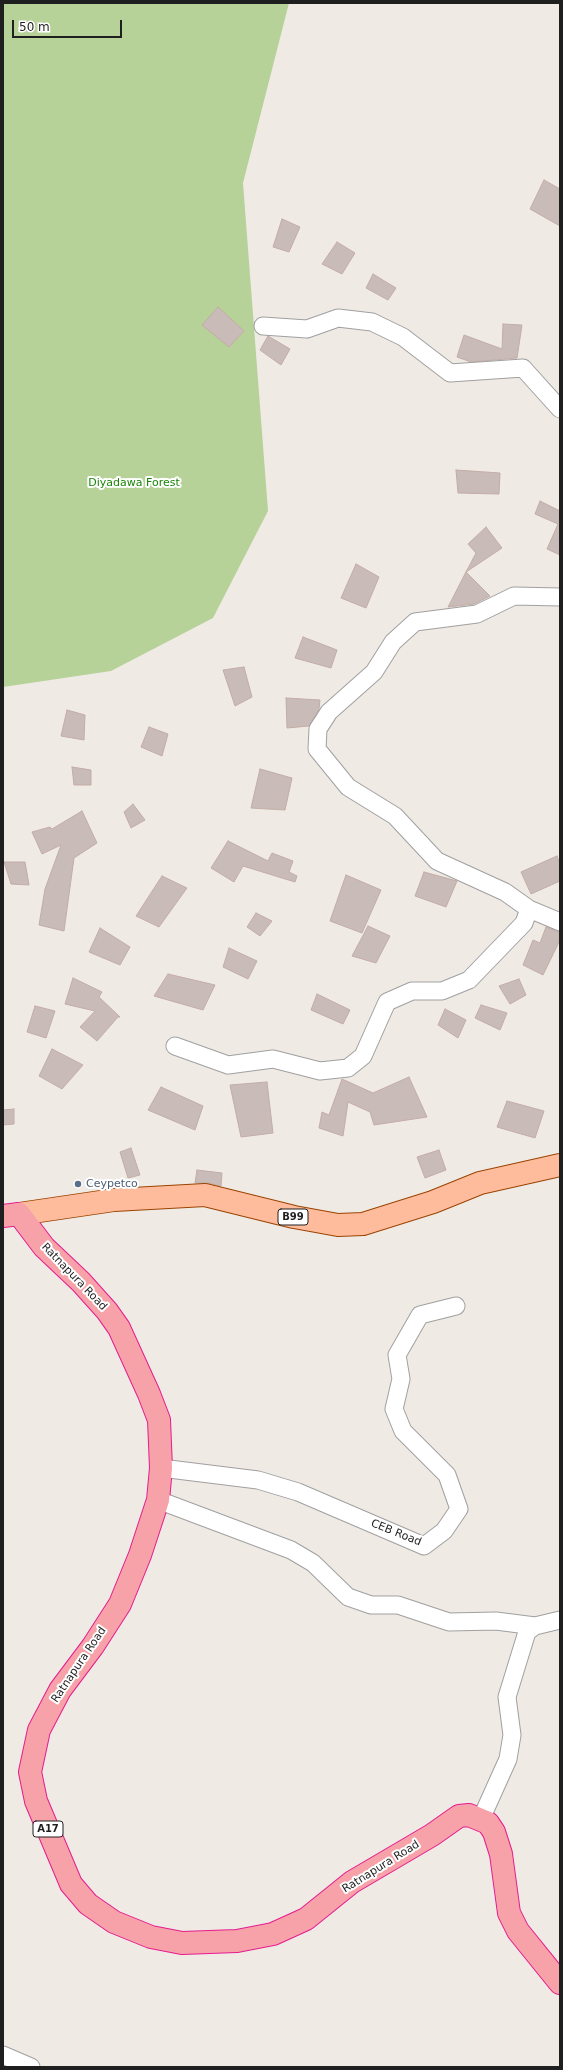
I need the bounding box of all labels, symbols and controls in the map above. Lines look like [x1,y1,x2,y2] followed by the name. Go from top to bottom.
[14,12,124,38] scale bar
[19,20,50,34] text: 50 m
[88,476,180,490] park label: Diyadawa Forest
[86,1177,138,1191] place label: Ceypetco
[73,1179,83,1189] marker: Ceypetco
[278,1209,308,1225] road number: B99
[39,1241,109,1313] street label: Ratnapura Road
[369,1517,423,1549] street label: CEB Road
[49,1625,109,1705] street label: Ratnapura Road
[33,1821,63,1837] road number: A17
[340,1838,422,1896] street label: Ratnapura Road

